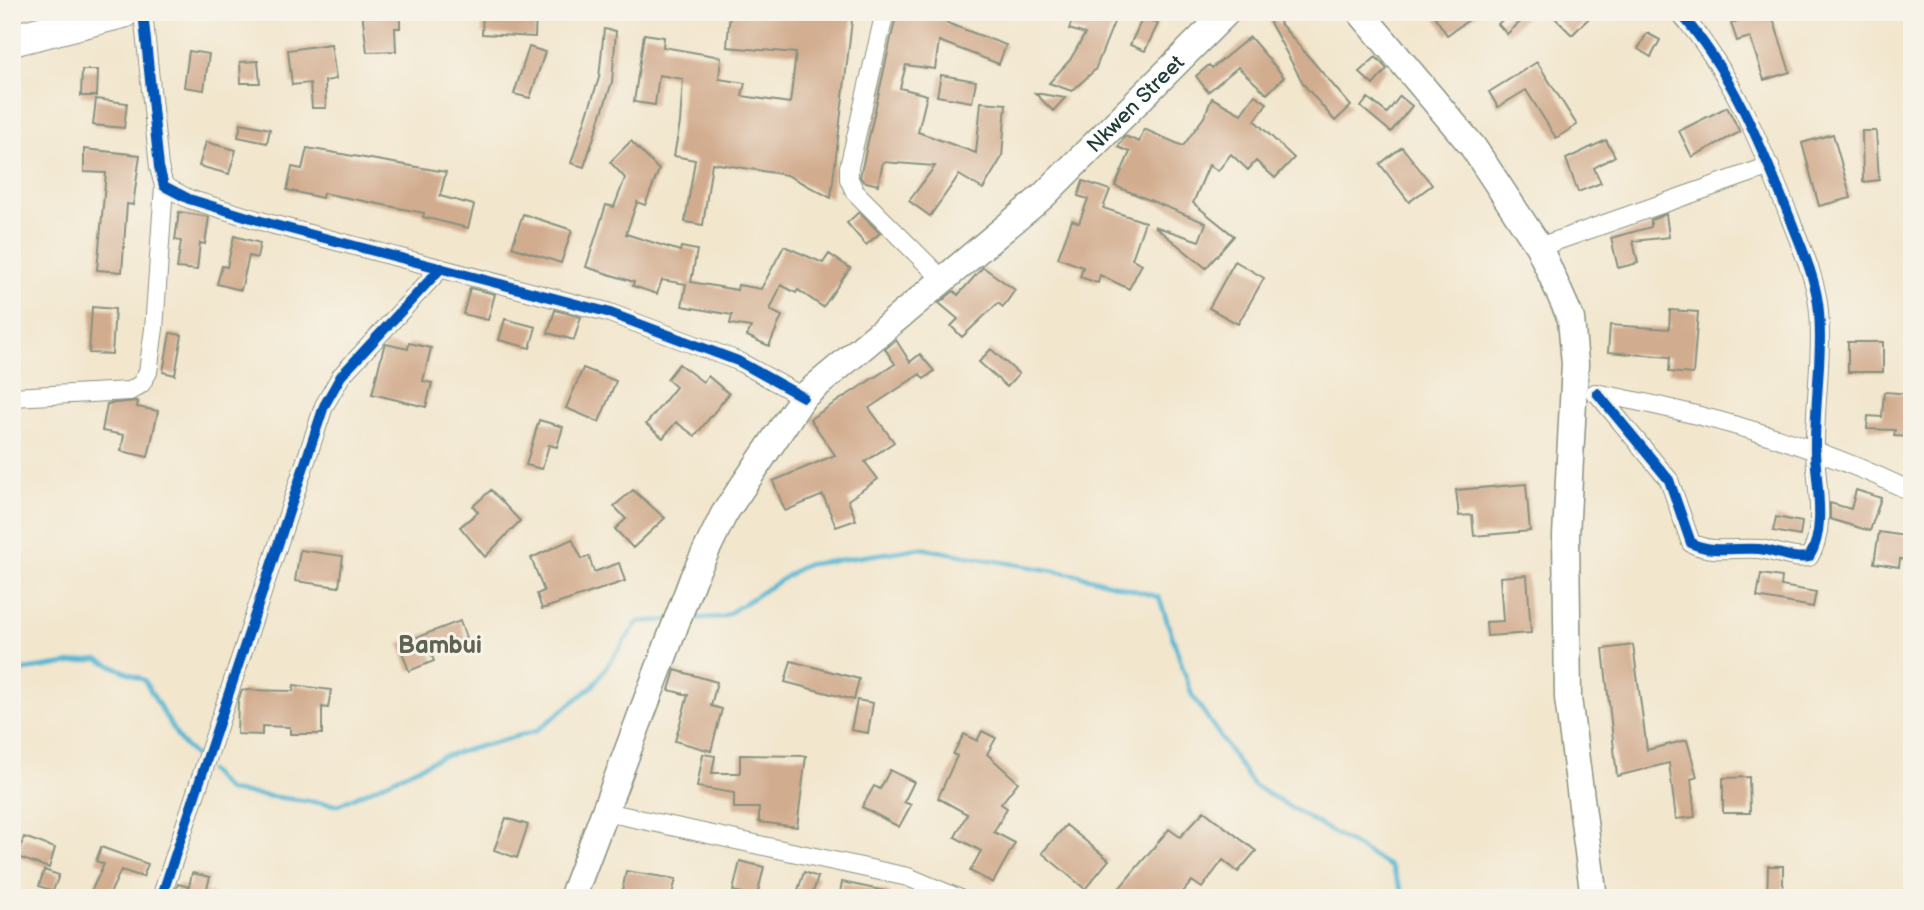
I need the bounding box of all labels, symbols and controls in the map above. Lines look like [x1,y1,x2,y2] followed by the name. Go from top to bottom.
[1081,49,1190,158] street label: Nkwen Street
[398,631,482,660] district label: Bambui

